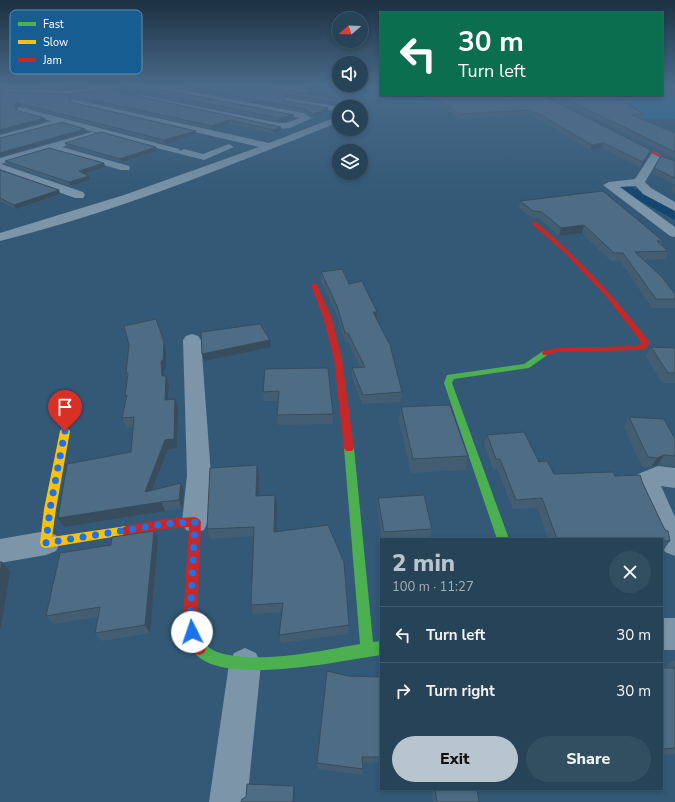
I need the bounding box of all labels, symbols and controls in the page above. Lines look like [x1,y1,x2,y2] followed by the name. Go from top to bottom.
[10,10,142,74] legend
[332,12,368,48] north arrow
[332,12,368,180] map controls
[43,17,64,32] text: Fast
[458,23,524,61] text: 30 m
[392,28,444,80] icon: left
[43,35,68,50] text: Slow
[42,53,62,68] text: Jam
[332,56,368,92] button: sound
[458,59,526,83] text: Turn left
[332,100,368,136] button: search
[332,144,368,180] button: layers
[48,390,82,431] pin
[54,396,76,418] icon: arrive
[392,547,455,579] text: 2 min
[609,551,651,593] button: close
[392,578,474,596] text: 100 m · 11:27
[171,611,213,653] position arrow
[392,624,414,646] icon: left
[426,625,485,645] text: Turn left
[616,625,651,645] text: 30 m
[392,680,414,702] icon: right
[426,681,495,701] text: Turn right
[616,681,651,701] text: 30 m
[392,736,518,782] button: Exit
[526,736,651,782] button: Share

